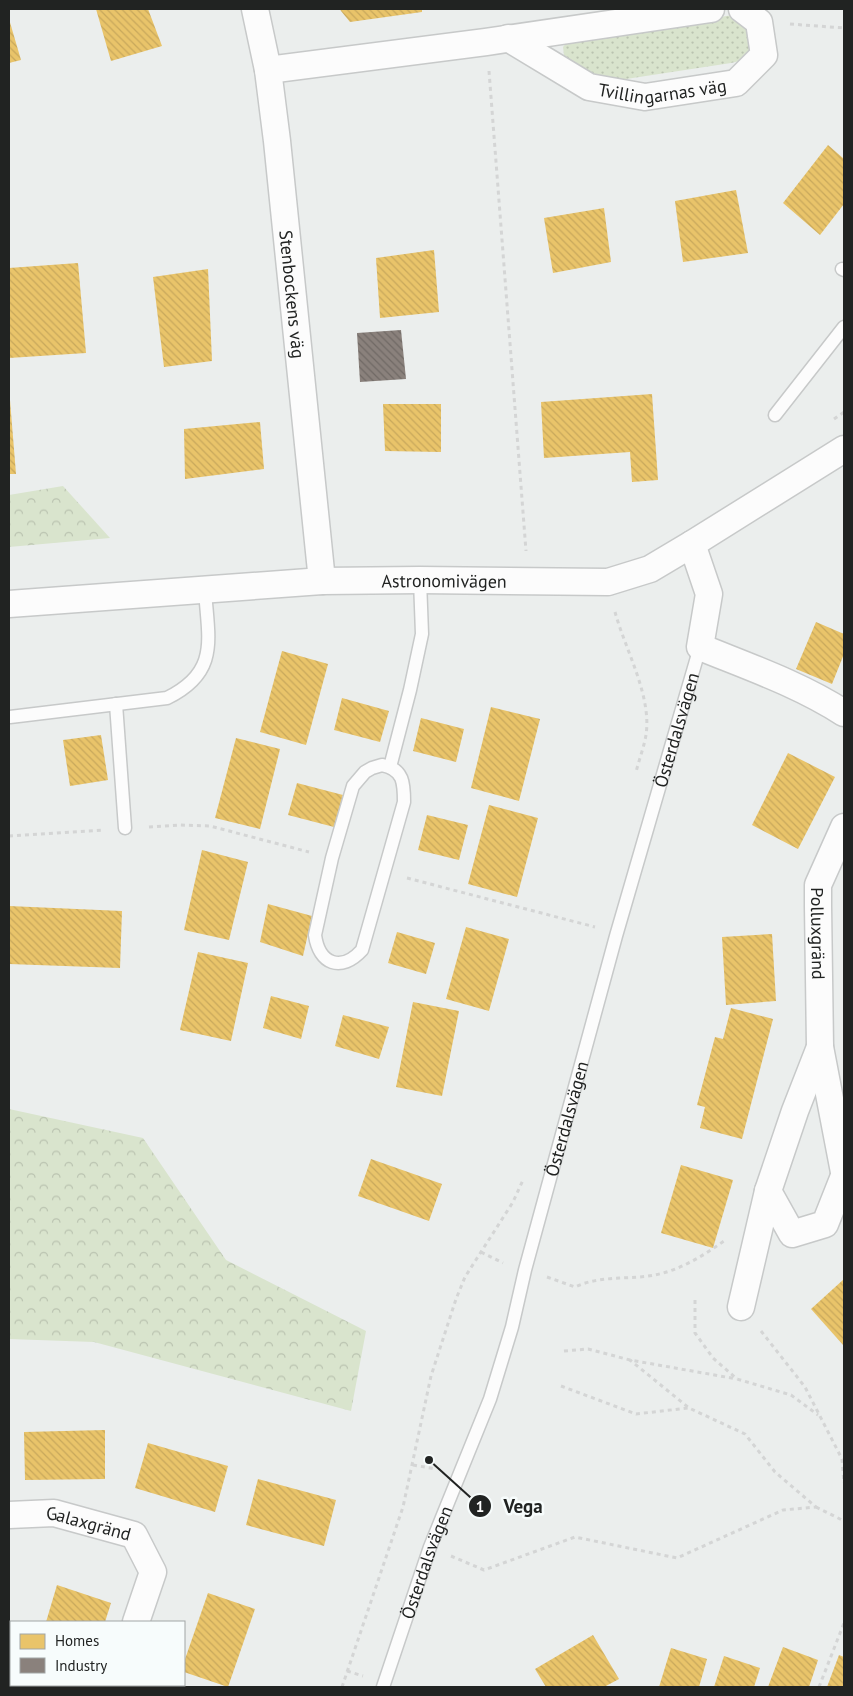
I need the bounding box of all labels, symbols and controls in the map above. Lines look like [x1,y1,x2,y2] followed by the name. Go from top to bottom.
[596,73,728,108] street label: Tvillingarnas väg
[275,229,311,360] street label: Stenbockens väg
[381,568,507,592] street label: Astronomivägen
[648,670,704,790] street label: Österdalsvägen
[807,887,831,980] street label: Polluxgränd
[540,1058,593,1179] street label: Österdalsvägen
[468,1489,552,1523] callout: Vega
[502,1494,543,1518] text: Vega
[476,1497,484,1516] text: 1
[46,1501,134,1545] street label: Galaxgränd
[395,1502,457,1622] street label: Österdalsvägen
[10,1621,185,1686] legend
[55,1631,99,1650] text: Homes
[55,1656,107,1675] text: Industry

